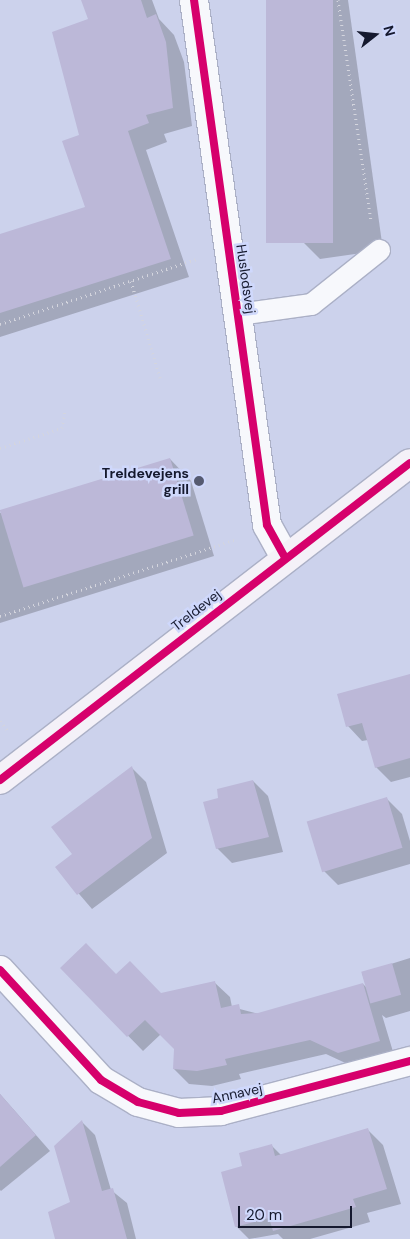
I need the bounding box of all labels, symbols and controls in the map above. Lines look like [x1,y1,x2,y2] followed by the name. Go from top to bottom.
[350,10,400,60] north arrow
[379,23,399,38] text: N
[233,243,259,315] street label: Huslodsvej
[102,465,189,498] place label: Treldevejens grill
[193,475,205,487] marker: Treldevejens grill
[168,586,224,634] street label: Treldevej
[210,1079,264,1107] street label: Annavej
[240,1196,354,1228] scale bar
[246,1205,282,1225] text: 20 m

